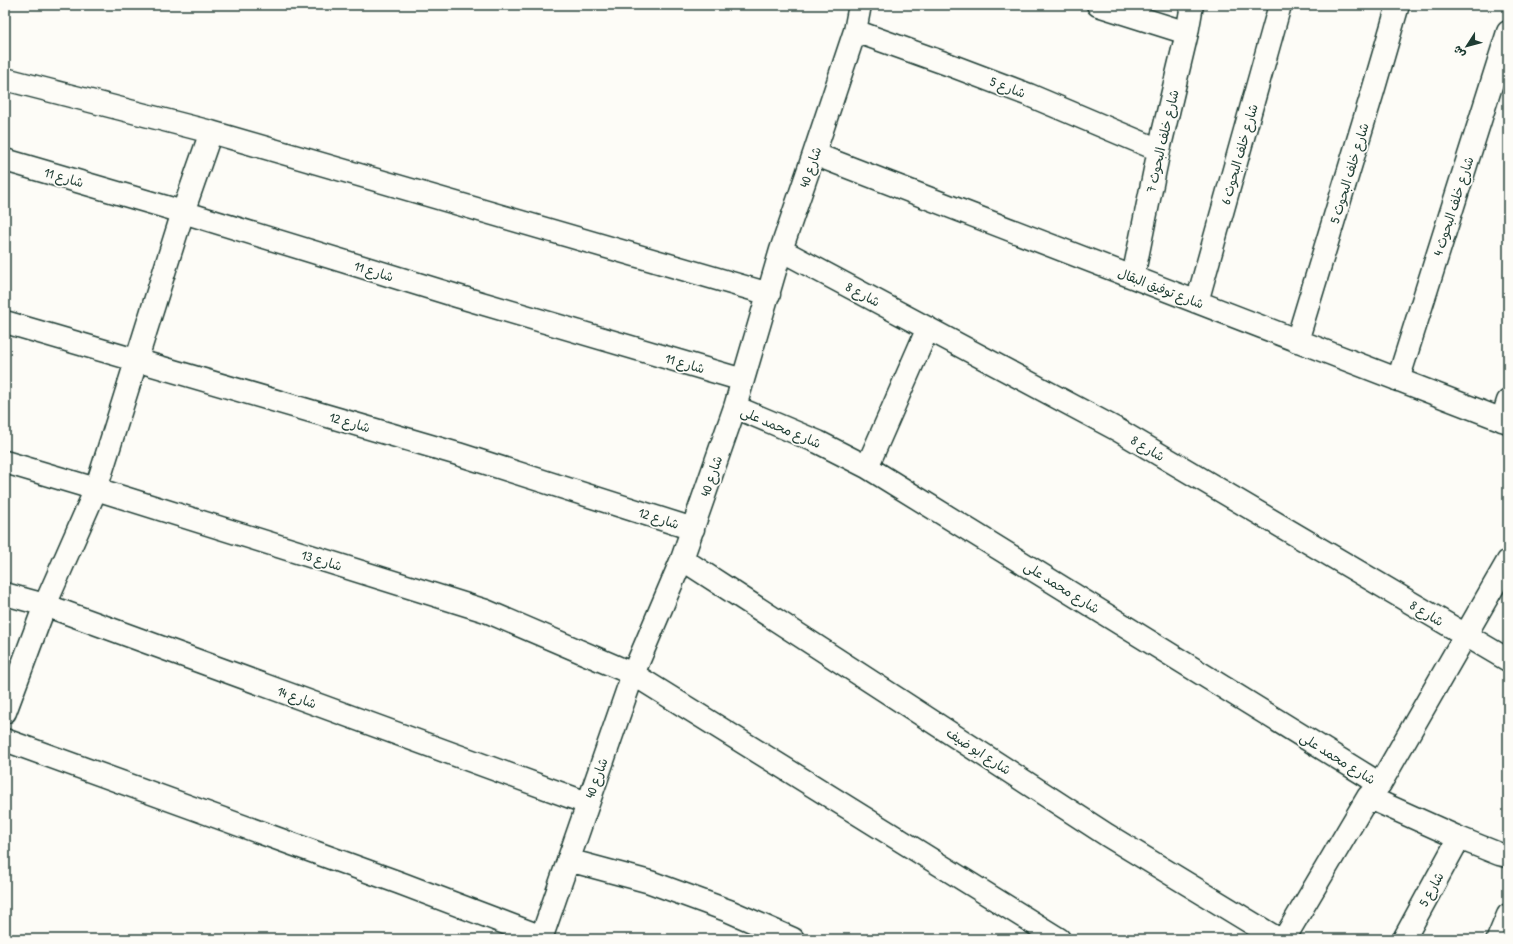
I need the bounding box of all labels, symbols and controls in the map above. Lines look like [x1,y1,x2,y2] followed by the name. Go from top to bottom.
[1447,26,1487,66] north arrow
[1450,43,1468,61] text: ش
[987,72,1028,103] street label: شارع 5
[1141,88,1184,194] street label: شارع خلف البحوث 7
[1216,102,1263,207] street label: شارع خلف البحوث 6
[1325,121,1374,226] street label: شارع خلف البحوث 5
[795,144,826,190] street label: شارع 40
[1428,154,1478,258] street label: شارع خلف البحوث 4
[42,163,86,192] street label: شارع 11
[352,256,396,286] street label: شارع 11
[1115,263,1207,314] street label: شارع توفيق البقال
[842,277,883,311] street label: شارع 8
[663,349,707,378] street label: شارع 11
[738,402,824,453] street label: شارع محمد على
[327,408,373,437] street label: شارع 12
[1127,431,1168,466] street label: شارع 8
[696,453,727,499] street label: شارع 40
[636,503,682,534] street label: شارع 12
[299,545,345,576] street label: شارع 13
[1020,557,1103,618] street label: شارع محمد على
[1406,596,1447,631] street label: شارع 8
[274,682,319,713] street label: شارع 14
[943,723,1015,780] street label: شارع ابو ضيف
[1296,728,1379,789] street label: شارع محمد على
[580,755,613,801] street label: شارع 40
[1414,869,1449,910] street label: شارع 5

